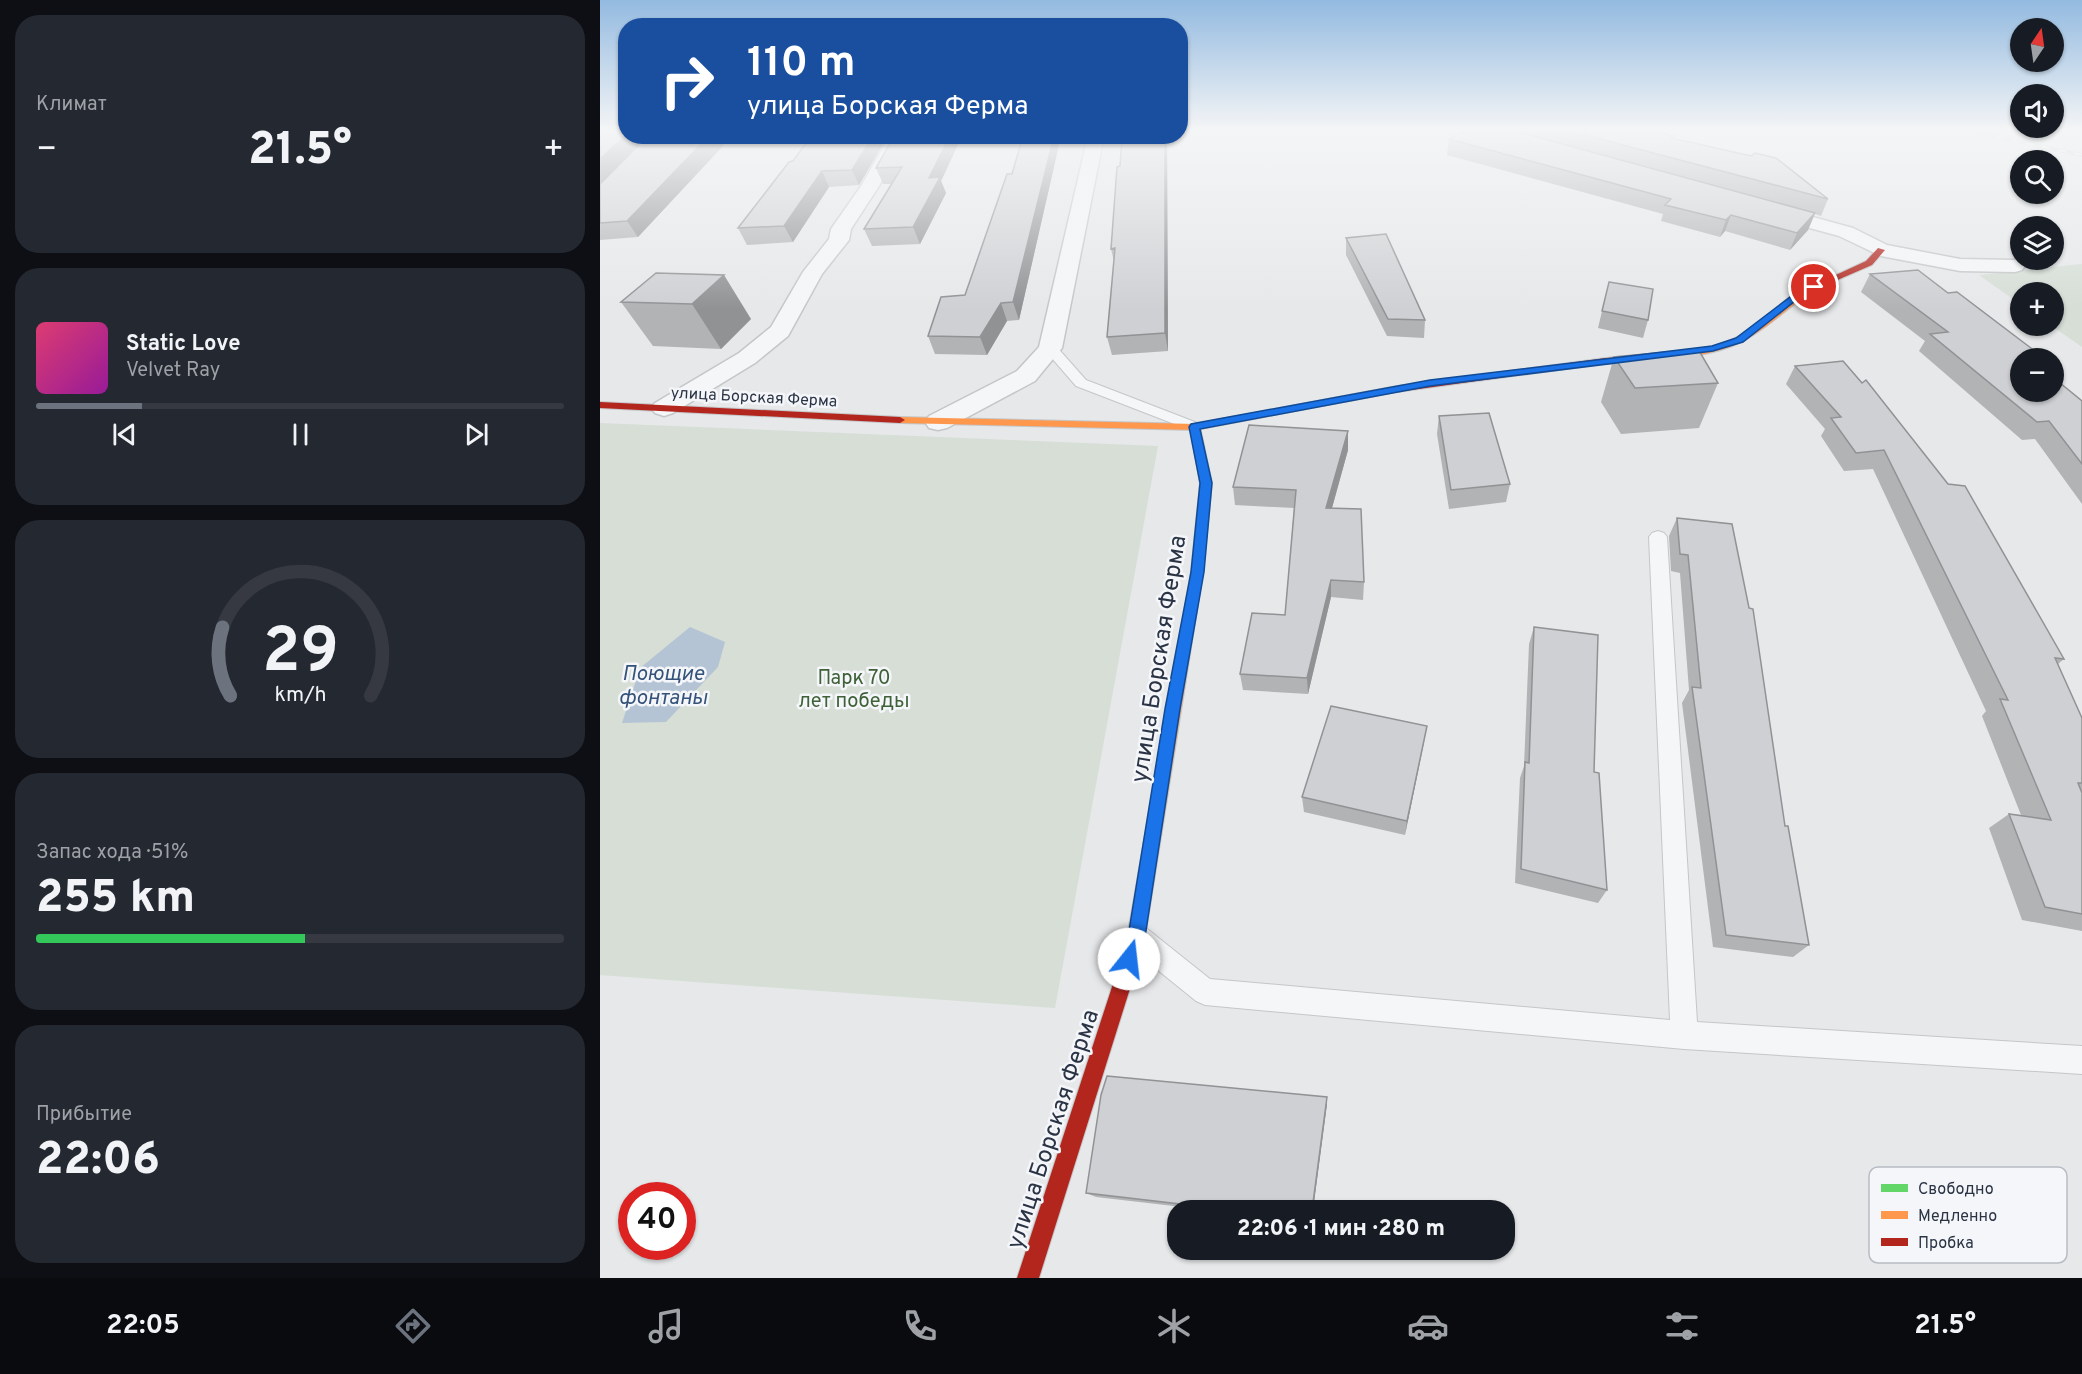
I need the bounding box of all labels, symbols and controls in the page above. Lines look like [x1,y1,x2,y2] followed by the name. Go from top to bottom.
[2010,18,2064,72] north arrow
[2010,18,2064,402] map controls
[747,38,856,91] text: 110 m
[648,42,726,120] icon: right
[2010,84,2064,138] button: sound
[747,90,1029,124] text: улица Борская Ферма
[36,92,107,118] text: Климат
[248,123,352,180] text: 21.5°
[36,130,57,172] text: −
[543,130,564,172] text: +
[2010,150,2064,204] button: search
[2010,216,2064,270] button: layers
[1788,261,1839,312] pin
[1797,270,1830,303] icon: arrive
[2010,282,2064,336] button: +
[126,331,240,358] text: Static Love
[2010,348,2064,402] button: −
[126,358,220,384] text: Velvet Ray
[670,384,838,412] street label: улица Борская Ферма
[108,418,141,451] icon: previous
[284,418,317,451] icon: pause
[460,418,493,451] icon: next
[1126,533,1194,785] street label: улица Борская Ферма
[262,615,338,694] text: 29
[619,661,708,712] water label: Поющие фонтаны
[798,666,910,715] park label: Парк 70 лет победы
[274,682,326,709] text: km/h
[36,840,188,866] text: Запас хода · 51%
[36,871,195,928] text: 255 km
[1097,927,1161,991] position arrow
[1001,1006,1107,1253] street label: улица Борская Ферма
[36,1102,132,1128] text: Прибытие
[36,1133,160,1190] text: 22:06
[1869,1167,2067,1263] legend
[1918,1180,1994,1200] text: Свободно
[618,1182,696,1260] speed limit sign: 40
[1918,1207,1997,1227] text: Медленно
[1237,1216,1445,1243] text: 22:06 · 1 мин · 280 m
[1918,1234,1974,1254] text: Пробка
[392,1305,434,1347] icon: directions
[645,1305,687,1347] icon: music
[899,1305,941,1347] icon: phone
[1153,1305,1195,1347] icon: climate
[1407,1305,1449,1347] icon: car
[1661,1305,1703,1347] icon: filters
[106,1309,180,1343] text: 22:05
[1914,1309,1976,1343] text: 21.5°

